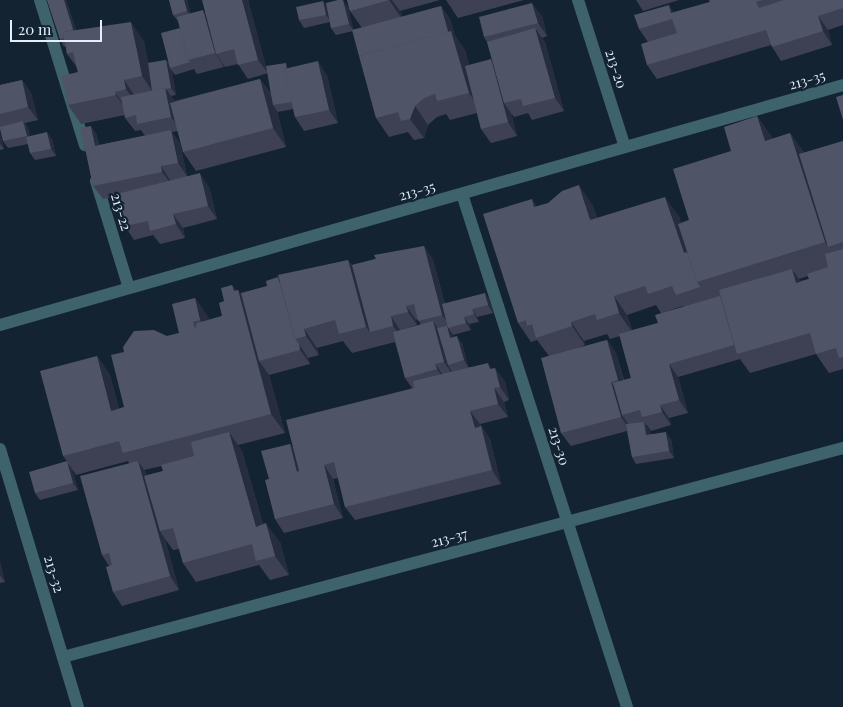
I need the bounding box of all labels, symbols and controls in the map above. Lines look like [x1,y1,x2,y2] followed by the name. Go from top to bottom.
[12,10,105,42] scale bar
[18,19,51,39] text: 20 m
[602,47,630,91] street label: 213-20
[787,67,827,93] street label: 213-35
[397,178,437,204] street label: 213-35
[107,191,135,233] street label: 213-22
[545,425,573,467] street label: 213-30
[429,525,469,551] street label: 213-37
[40,553,68,595] street label: 213-32

